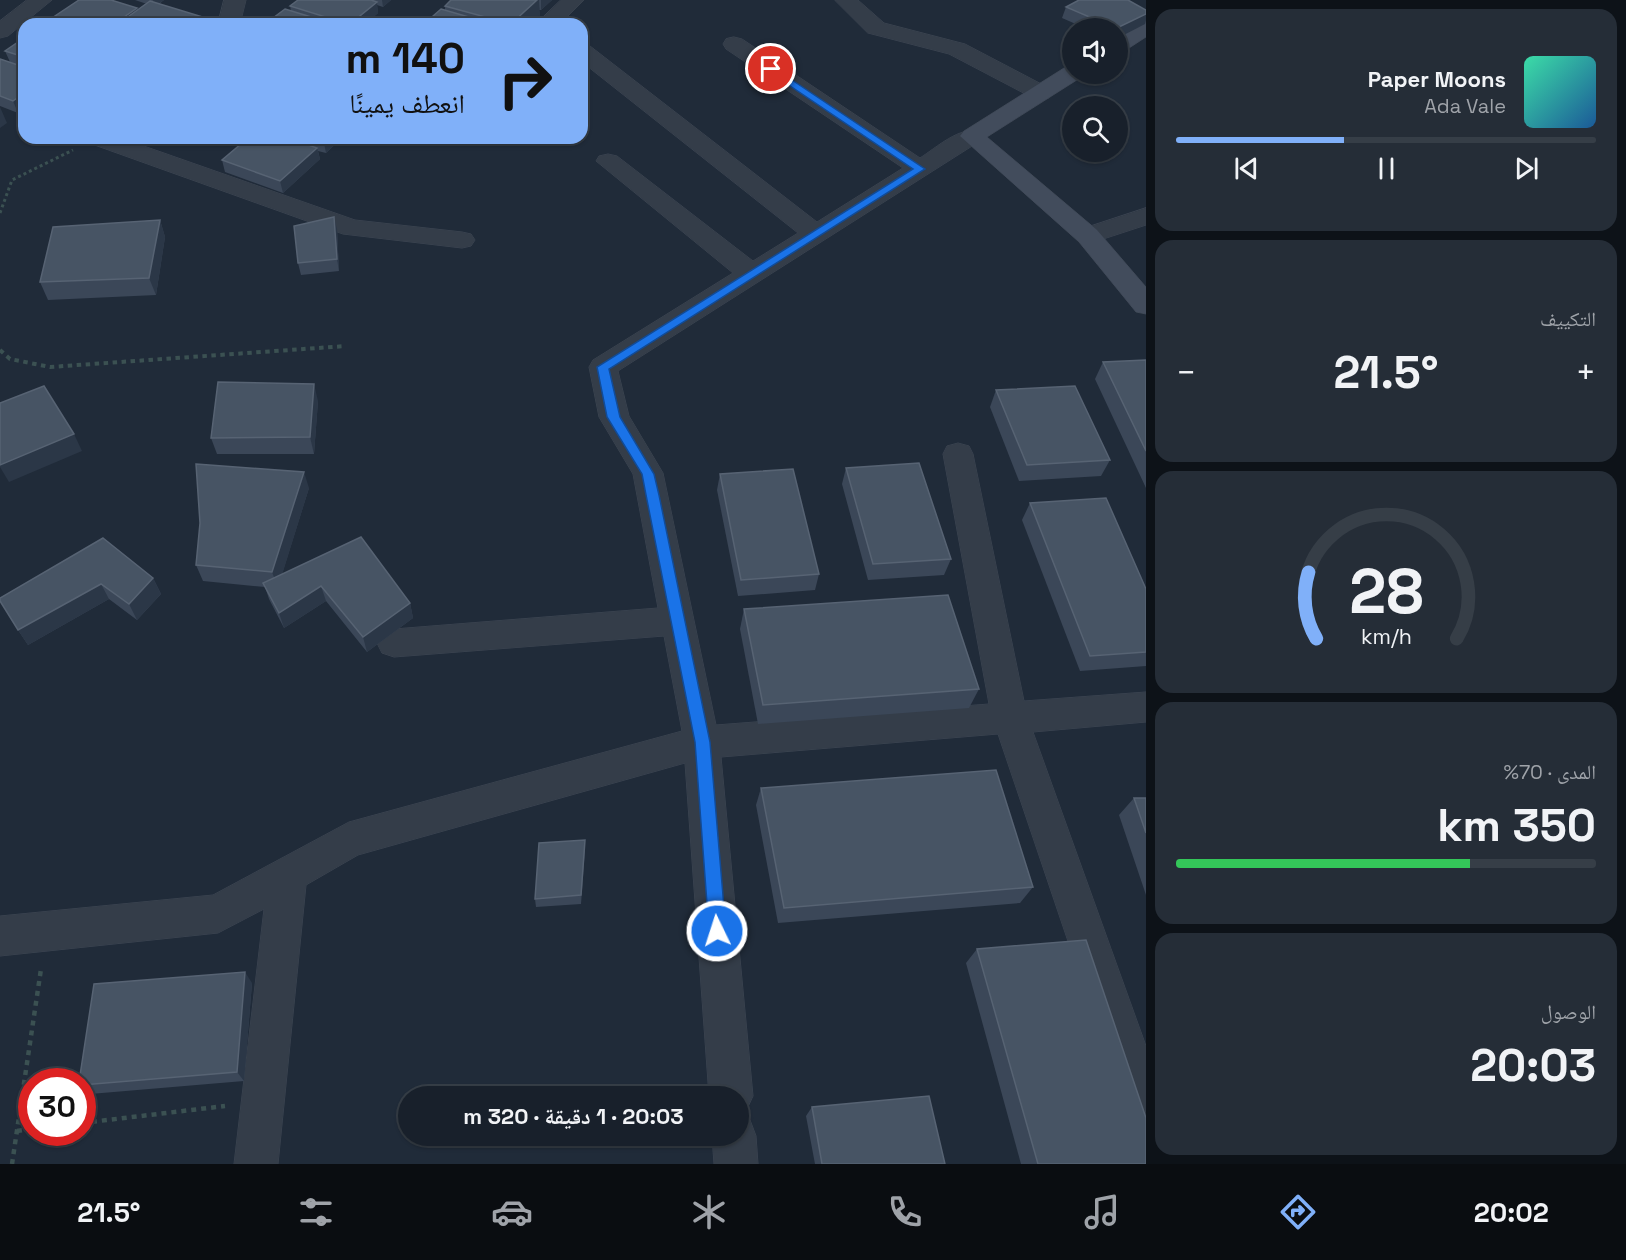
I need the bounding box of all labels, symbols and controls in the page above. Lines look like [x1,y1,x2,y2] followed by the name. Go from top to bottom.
[1062,18,1128,162] map controls
[1062,18,1128,84] button: sound
[346,32,465,85] text: 140 m
[486,42,564,120] icon: right
[745,43,796,94] pin
[754,52,787,85] icon: arrive
[1368,65,1506,93] text: Paper Moons
[349,86,465,121] text: انعطف يمينًا
[1424,93,1506,119] text: Ada Vale
[1062,96,1128,162] button: search
[1230,152,1263,185] icon: previous
[1370,152,1403,185] icon: pause
[1510,152,1543,185] icon: next
[1540,306,1596,332] text: التكييف
[1333,344,1439,401] text: 21.5°
[1176,352,1196,394] text: −
[1576,352,1596,394] text: +
[1349,552,1423,631] text: 28
[1360,623,1412,650] text: km/h
[1503,759,1596,785] text: المدى · 70%
[1437,797,1596,854] text: 350 km
[685,899,749,963] position arrow
[1541,999,1596,1025] text: الوصول
[1470,1037,1596,1094] text: 20:03
[18,1068,96,1146] speed limit sign: 30
[463,1102,684,1130] text: 20:03 · 1 دقيقة · 320 m
[295,1191,337,1233] icon: filters
[491,1191,533,1233] icon: car
[688,1191,730,1233] icon: climate
[884,1191,926,1233] icon: phone
[1081,1191,1123,1233] icon: music
[1277,1191,1319,1233] icon: directions
[77,1195,140,1230] text: 21.5°
[1474,1195,1549,1230] text: 20:02

